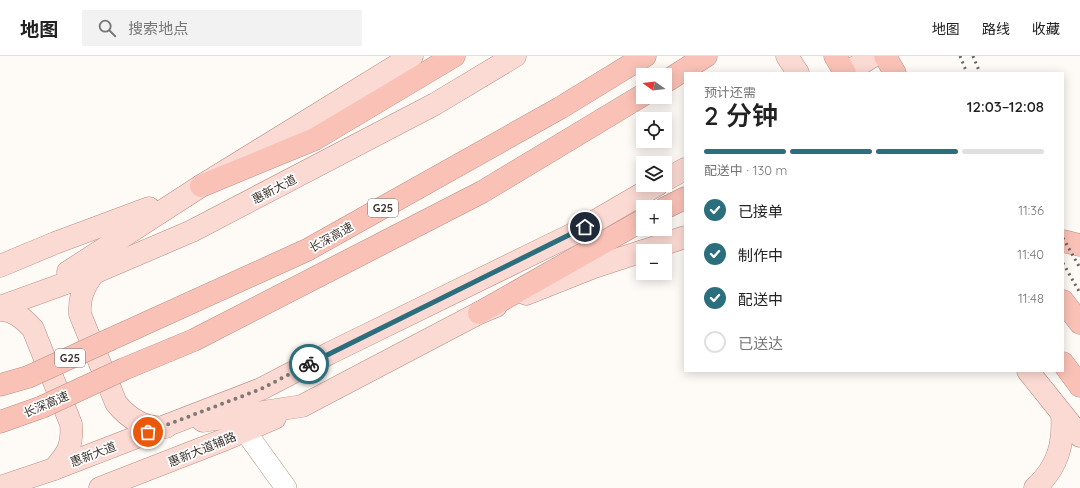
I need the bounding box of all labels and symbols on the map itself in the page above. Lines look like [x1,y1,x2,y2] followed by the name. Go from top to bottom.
[636,68,672,104] north arrow
[249,171,299,207] street label: 惠新大道
[368,199,398,217] road number: G25
[568,210,602,244] pin
[306,219,356,255] street label: 长深高速
[289,344,329,384] courier
[55,349,85,367] road number: G25
[21,388,71,420] street label: 长深高速
[131,415,165,449] pin
[166,429,238,469] street label: 惠新大道辅路
[68,438,118,470] street label: 惠新大道

